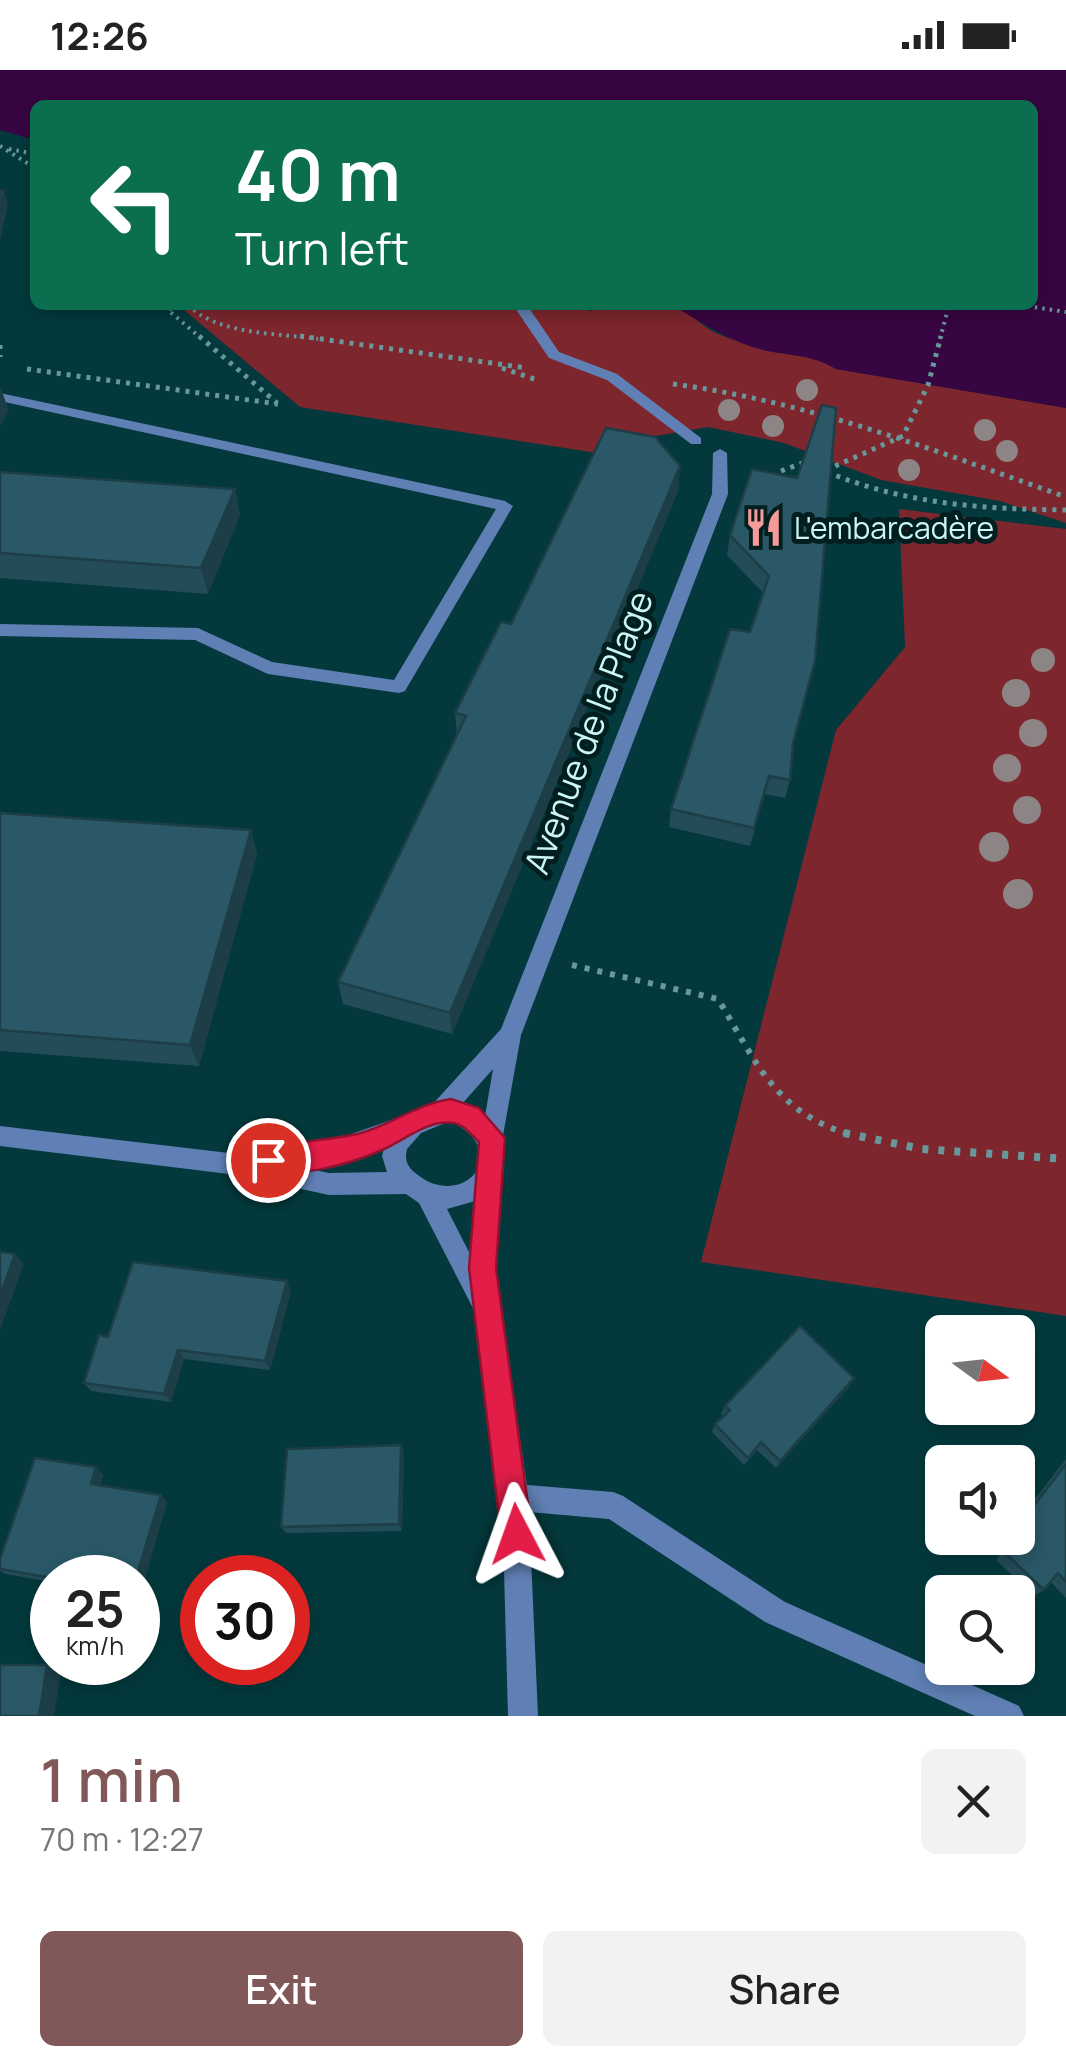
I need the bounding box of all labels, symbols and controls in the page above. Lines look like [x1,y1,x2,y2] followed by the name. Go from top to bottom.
[50,9,149,61] text: 12:26
[235,126,401,222] text: 40 m
[70,140,200,270] icon: left
[235,217,409,279] text: Turn left
[743,506,785,548] restaurant icon: L'embarcadère
[794,507,994,548] place label: L'embarcadère
[512,584,664,880] street label: Avenue de la Plage
[226,1118,311,1203] pin
[241,1133,296,1188] icon: arrive
[925,1315,1035,1425] north arrow
[925,1315,1035,1685] map controls
[925,1445,1035,1555] button: sound
[465,1482,569,1586] position arrow
[180,1555,310,1685] speed limit sign: 30
[65,1574,125,1642] text: 25
[925,1575,1035,1685] button: search
[66,1628,124,1663] text: km/h
[40,1738,183,1820] text: 1 min
[921,1749,1026,1854] button: close
[40,1817,204,1861] text: 70 m · 12:27
[40,1931,523,2046] button: Exit
[543,1931,1026,2046] button: Share

